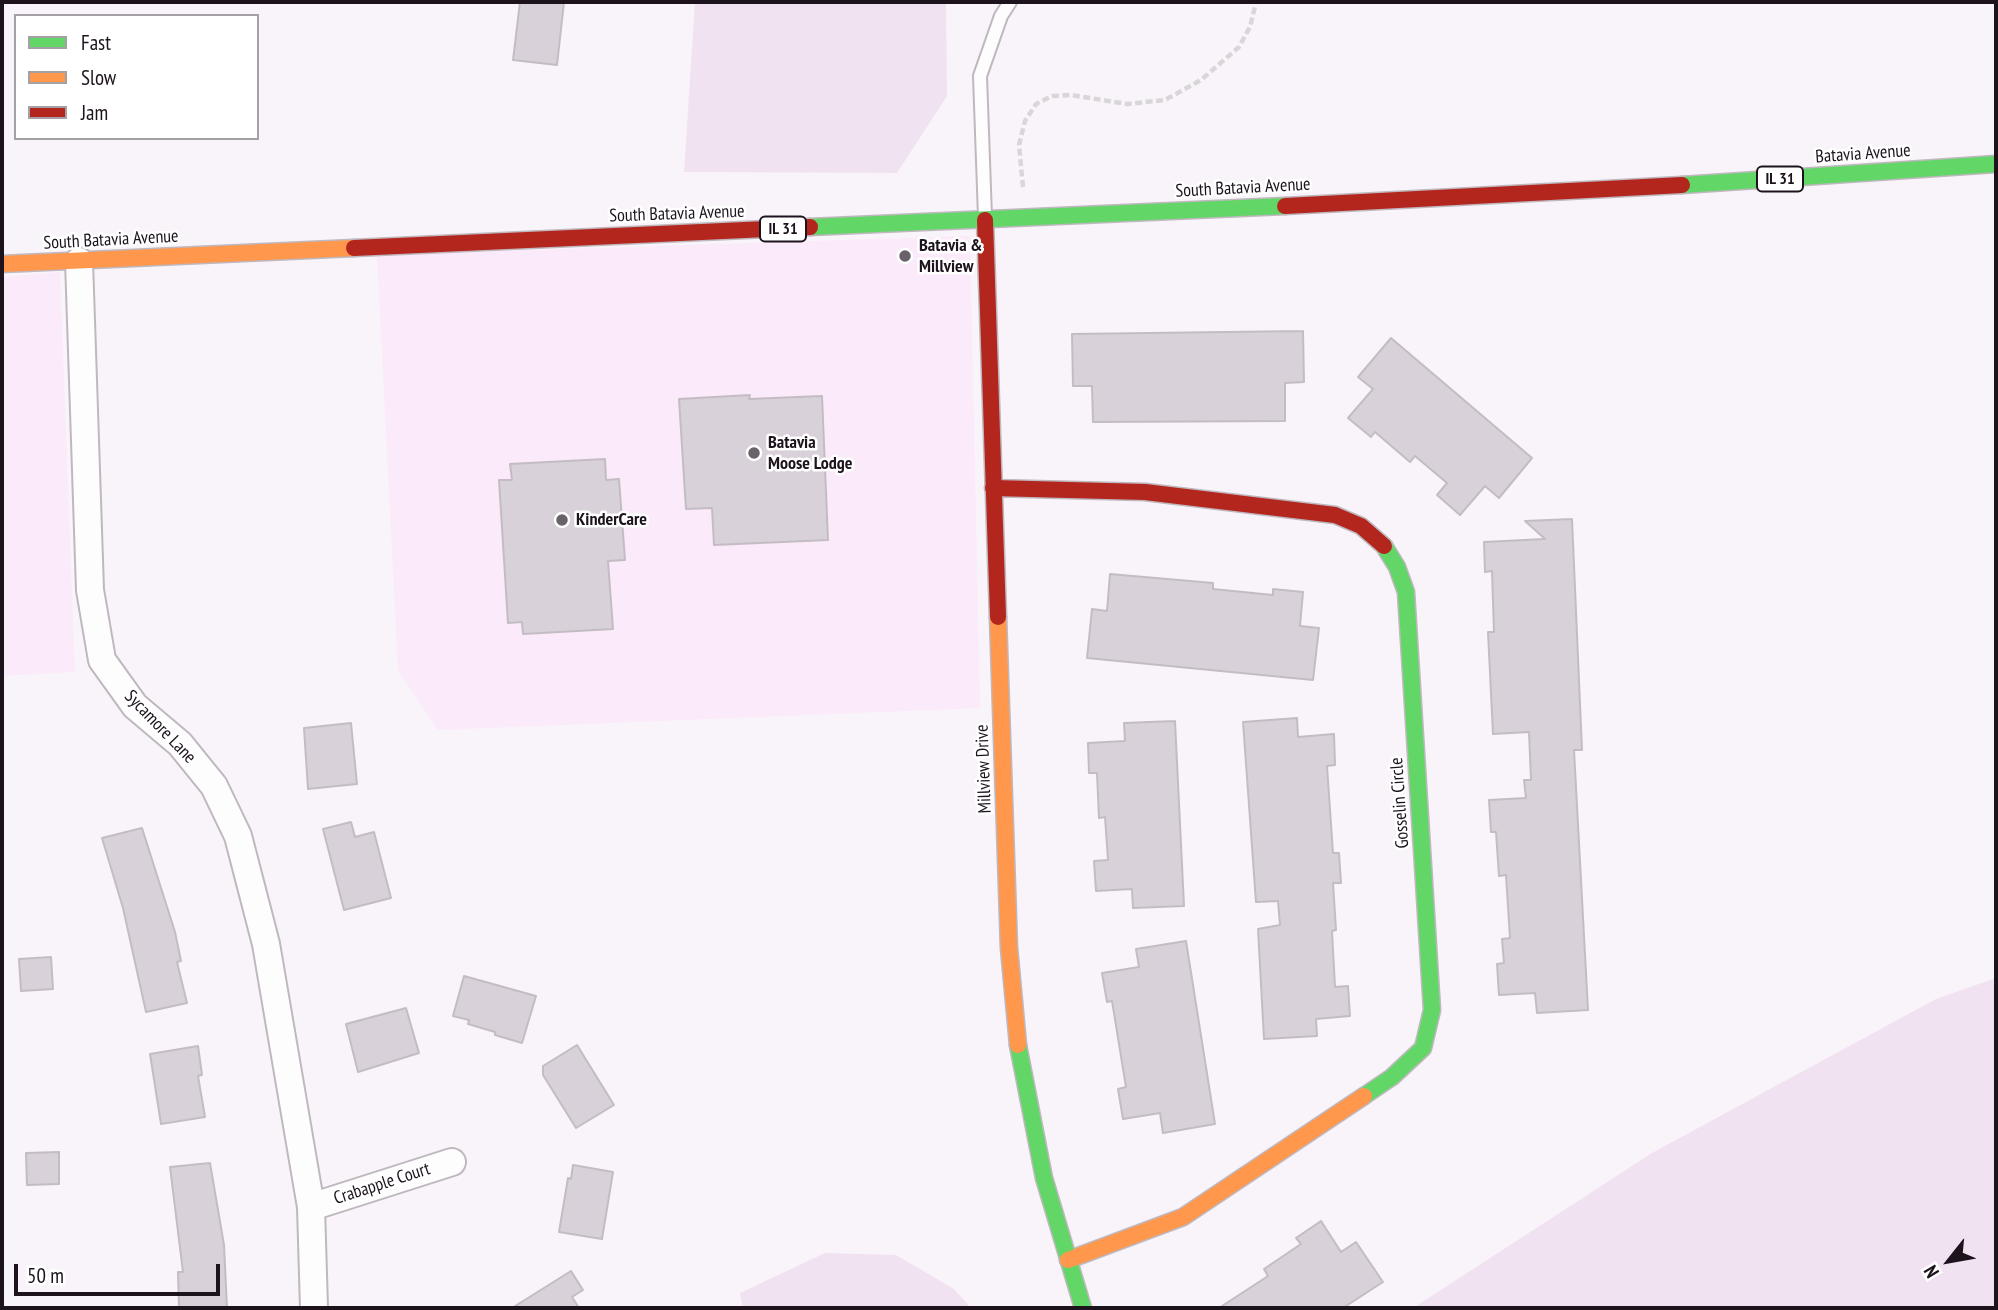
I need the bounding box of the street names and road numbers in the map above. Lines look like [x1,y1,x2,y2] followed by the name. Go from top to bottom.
[1815,140,1911,168] street label: Batavia Avenue
[1757,167,1803,192] road number: IL 31
[1175,174,1311,202] street label: South Batavia Avenue
[609,201,745,227] street label: South Batavia Avenue
[760,216,806,242] road number: IL 31
[43,226,179,254] street label: South Batavia Avenue
[120,686,200,768] street label: Sycamore Lane
[972,724,996,814] street label: Millview Drive
[1386,757,1414,849] street label: Gosselin Circle
[331,1158,433,1210] street label: Crabapple Court

